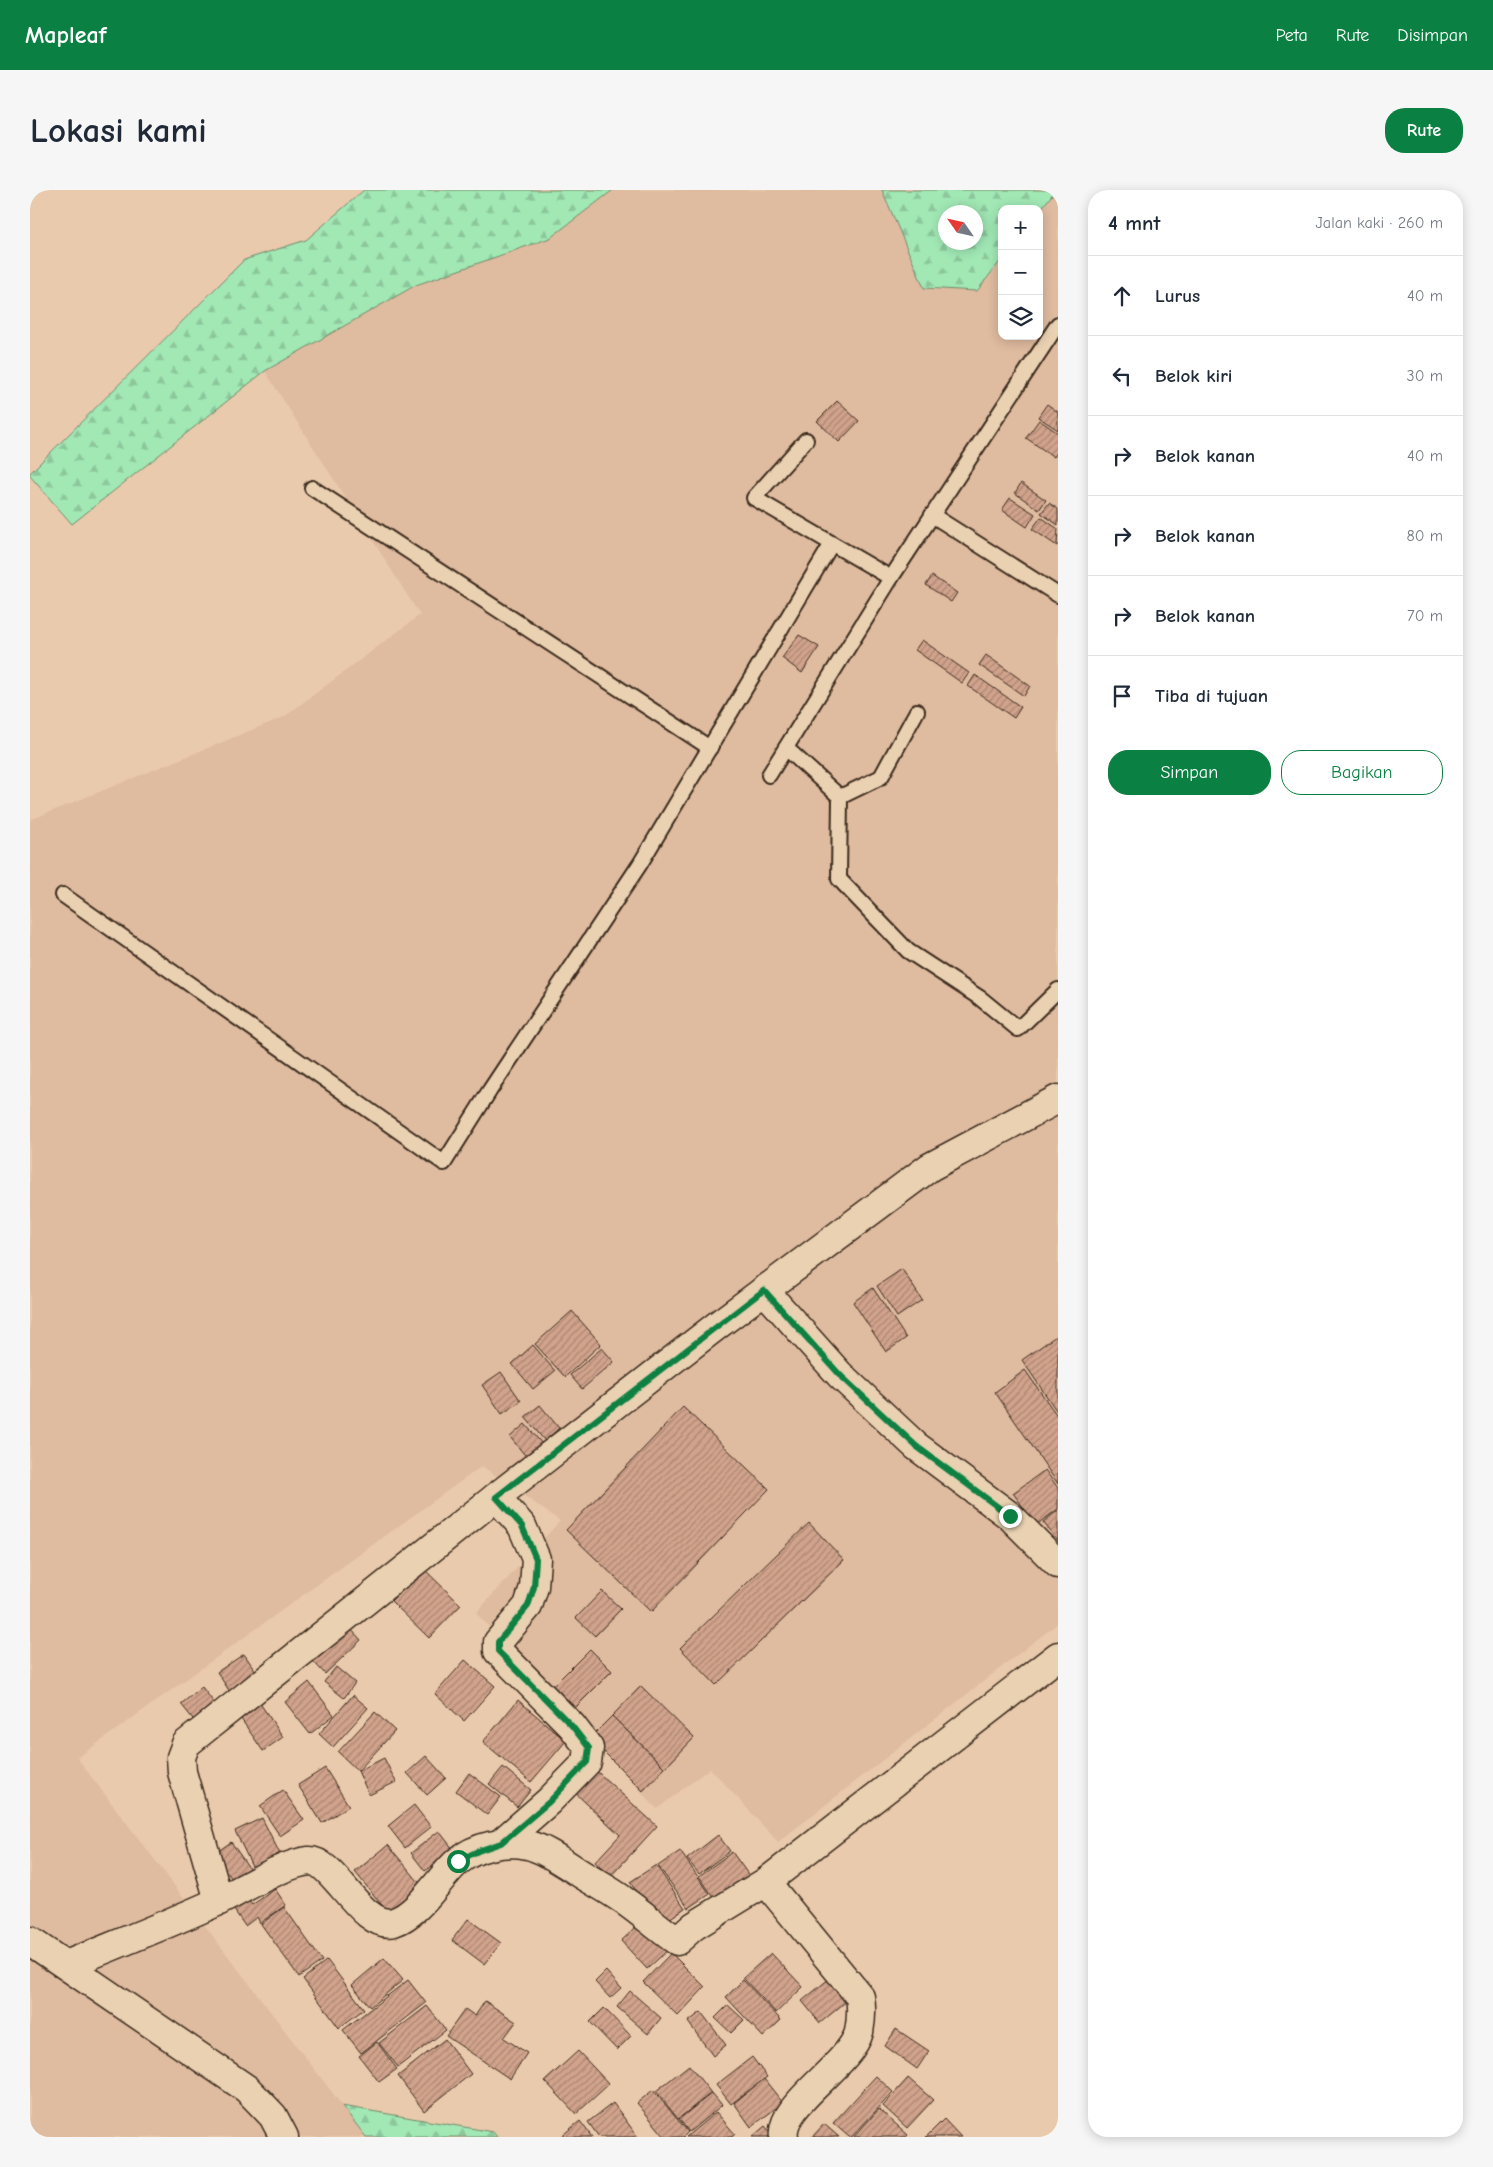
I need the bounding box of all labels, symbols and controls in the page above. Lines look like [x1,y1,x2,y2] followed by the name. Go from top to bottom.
[25,21,106,49] text: Mapleaf
[1275,25,1308,46] text: Peta
[1336,25,1369,46] text: Rute
[1397,25,1468,46] text: Disimpan
[1385,108,1463,153] button: Rute
[30,110,207,151] text: Lokasi kami
[938,205,983,250] north arrow
[998,205,1043,340] map controls
[998,205,1043,250] button: +
[1108,211,1160,235] text: 4 mnt
[1316,214,1443,232] text: Jalan kaki · 260 m
[998,250,1043,295] button: −
[1108,282,1136,310] icon: ahead
[1155,285,1200,307] text: Lurus
[1407,287,1443,305] text: 40 m
[998,295,1043,340] button: layers
[1108,362,1136,390] icon: left
[1155,365,1232,387] text: Belok kiri
[1407,367,1443,385] text: 30 m
[1108,442,1136,470] icon: right
[1155,445,1255,467] text: Belok kanan
[1407,447,1443,465] text: 40 m
[1108,522,1136,550] icon: right
[1155,525,1255,547] text: Belok kanan
[1406,527,1443,545] text: 80 m
[1108,602,1136,630] icon: right
[1155,605,1255,627] text: Belok kanan
[1407,607,1443,625] text: 70 m
[1108,682,1136,710] icon: arrive
[1155,685,1268,707] text: Tiba di tujuan
[1108,750,1271,795] button: Simpan
[1281,750,1443,795] button: Bagikan
[999,1505,1022,1528] route end
[447,1850,470,1873] route start

